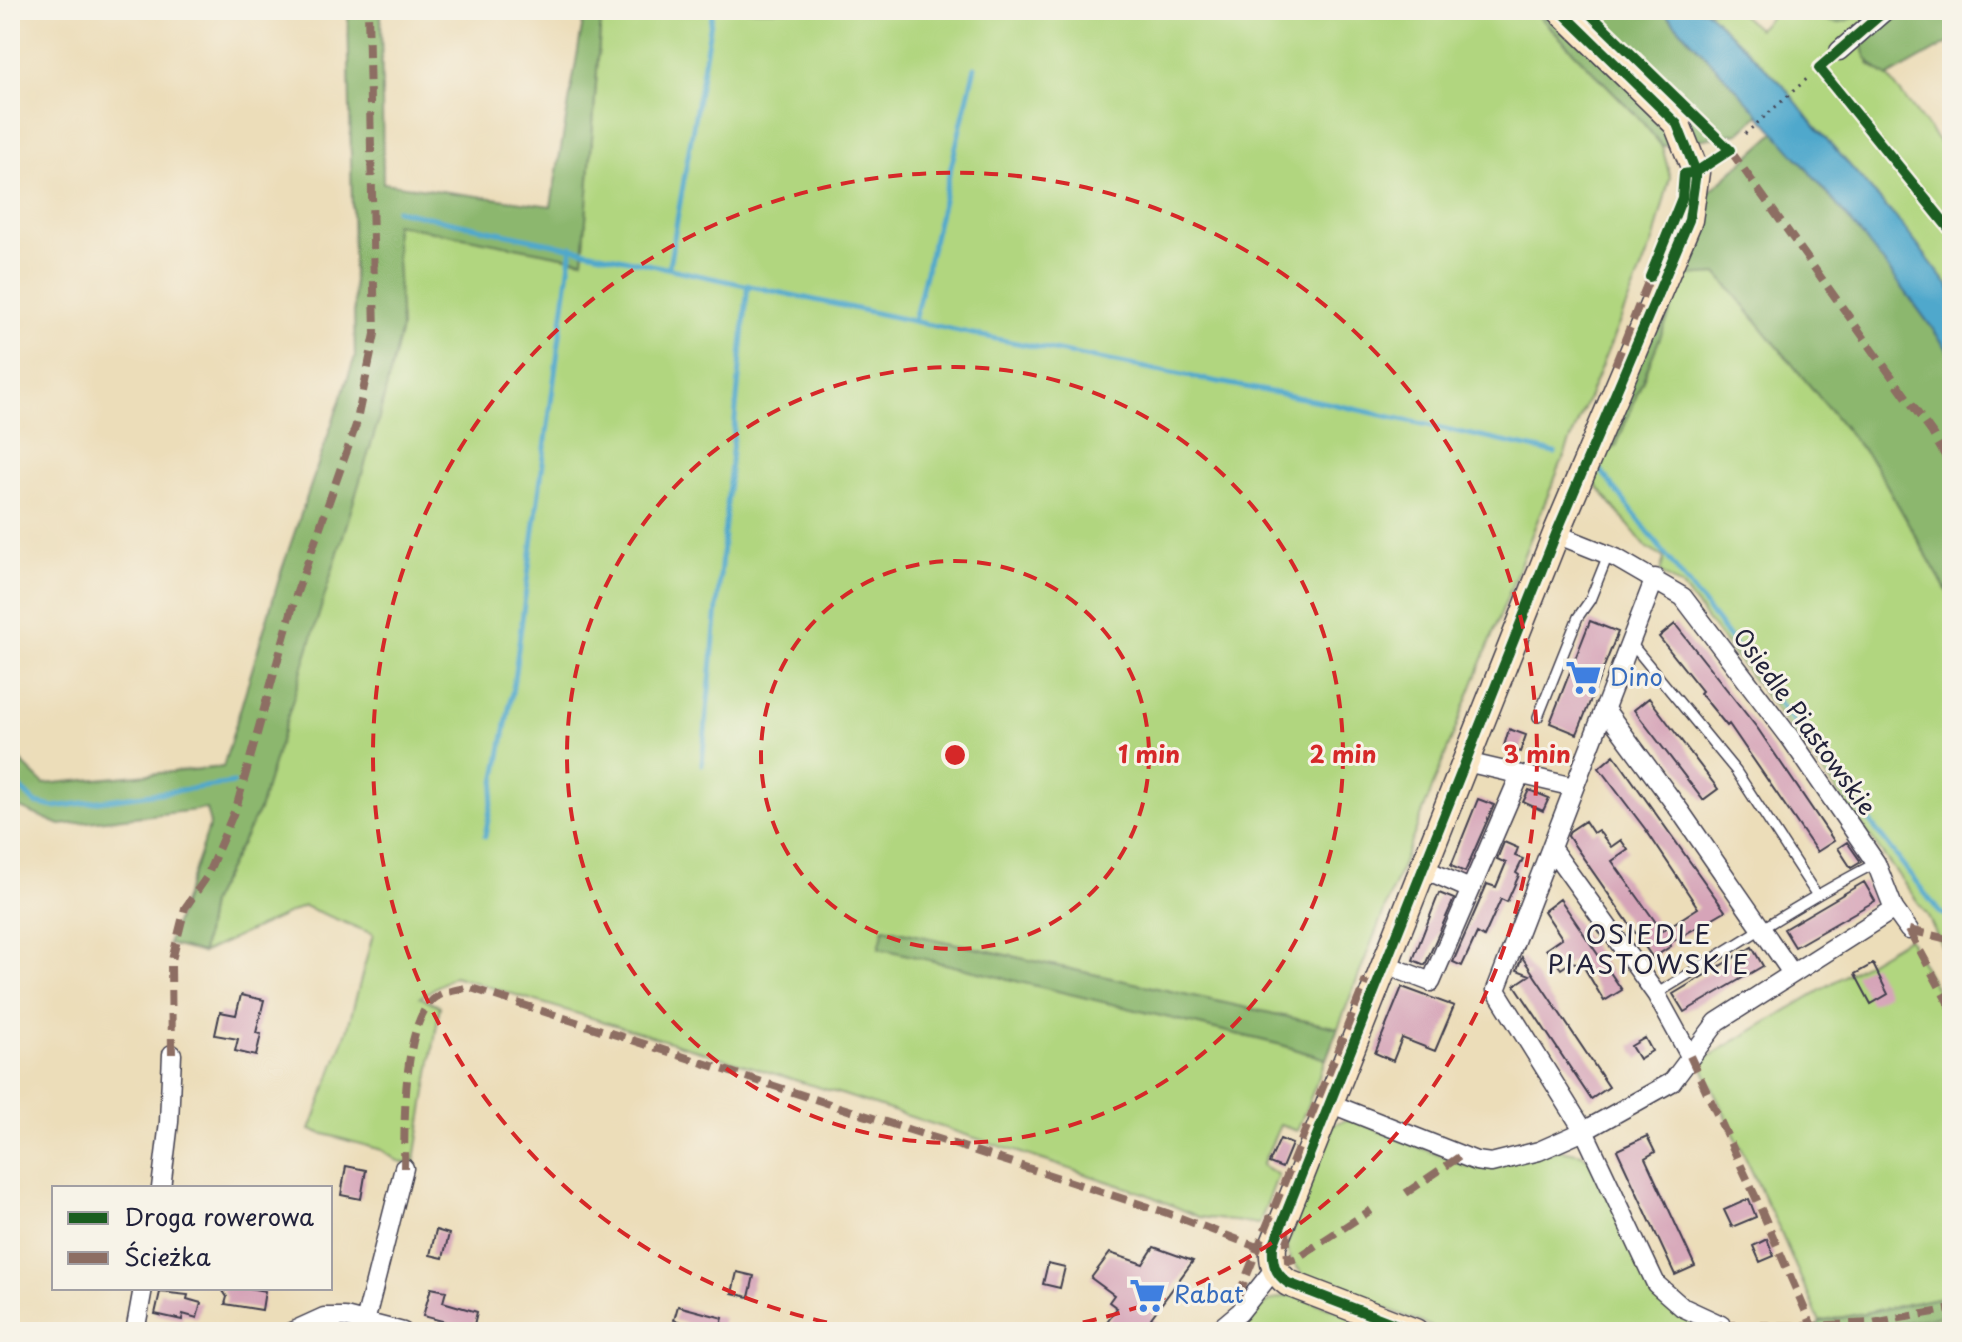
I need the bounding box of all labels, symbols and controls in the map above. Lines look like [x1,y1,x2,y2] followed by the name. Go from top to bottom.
[1725,620,1886,822] street label: Osiedle Piastowskie
[1610,658,1663,694] place label: Dino
[1565,659,1603,697] supermarket icon: Dino
[1118,735,1180,771] text: 1 min
[1309,735,1377,771] text: 2 min
[1503,735,1571,771] text: 3 min
[941,741,969,769] centre of rings
[1547,914,1751,983] district label: OSIEDLE PIASTOWSKIE
[52,1186,332,1290] legend
[124,1198,314,1234] text: Droga rowerowa
[124,1238,211,1274] text: Ścieżka
[1174,1275,1244,1311] place label: Rabat
[1129,1276,1167,1314] supermarket icon: Rabat

